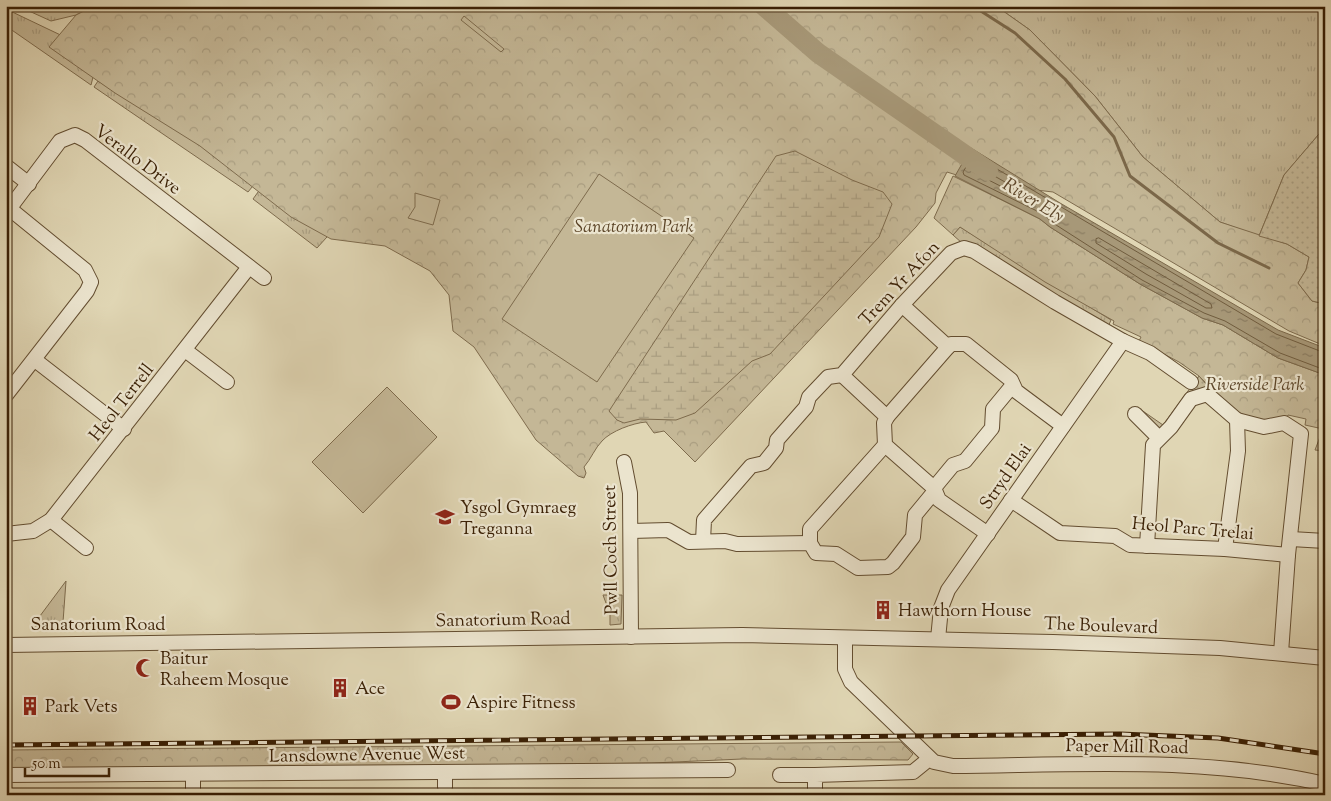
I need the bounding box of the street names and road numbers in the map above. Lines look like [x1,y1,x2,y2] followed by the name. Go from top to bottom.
[88,119,186,202] street label: Verallo Drive
[854,236,947,333] street label: Trem Yr Afon
[84,359,161,448] street label: Heol Terrell
[974,439,1039,516] street label: Stryd Elai
[598,485,626,615] street label: Pwll Coch Street
[1131,512,1255,548] street label: Heol Parc Trelai
[435,607,571,635] street label: Sanatorium Road
[1043,612,1158,642] street label: The Boulevard
[30,613,166,639] street label: Sanatorium Road
[1065,734,1189,762] street label: Paper Mill Road
[269,741,465,771] street label: Lansdowne Avenue West

